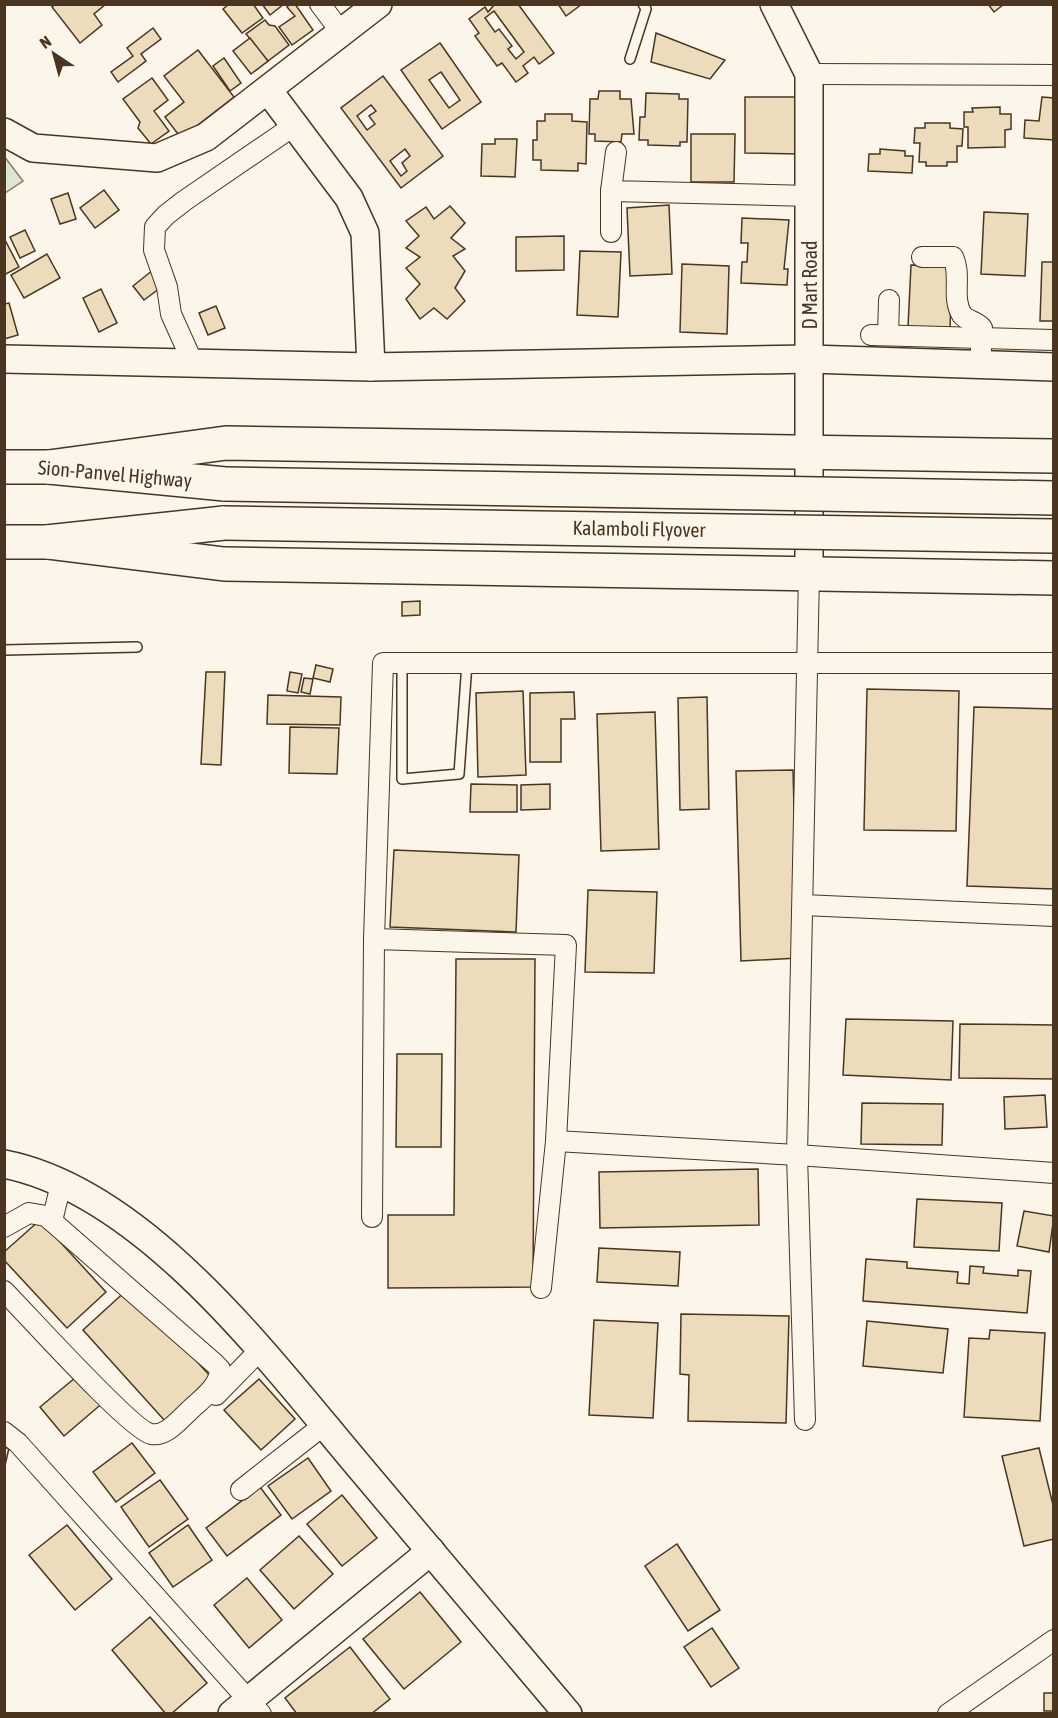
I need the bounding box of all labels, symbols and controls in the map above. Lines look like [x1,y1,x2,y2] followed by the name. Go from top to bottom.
[24,24,84,84] north arrow
[36,32,54,52] text: N
[798,240,821,330] street label: D Mart Road
[37,455,193,492] street label: Sion-Panvel Highway
[572,516,707,541] street label: Kalamboli Flyover

